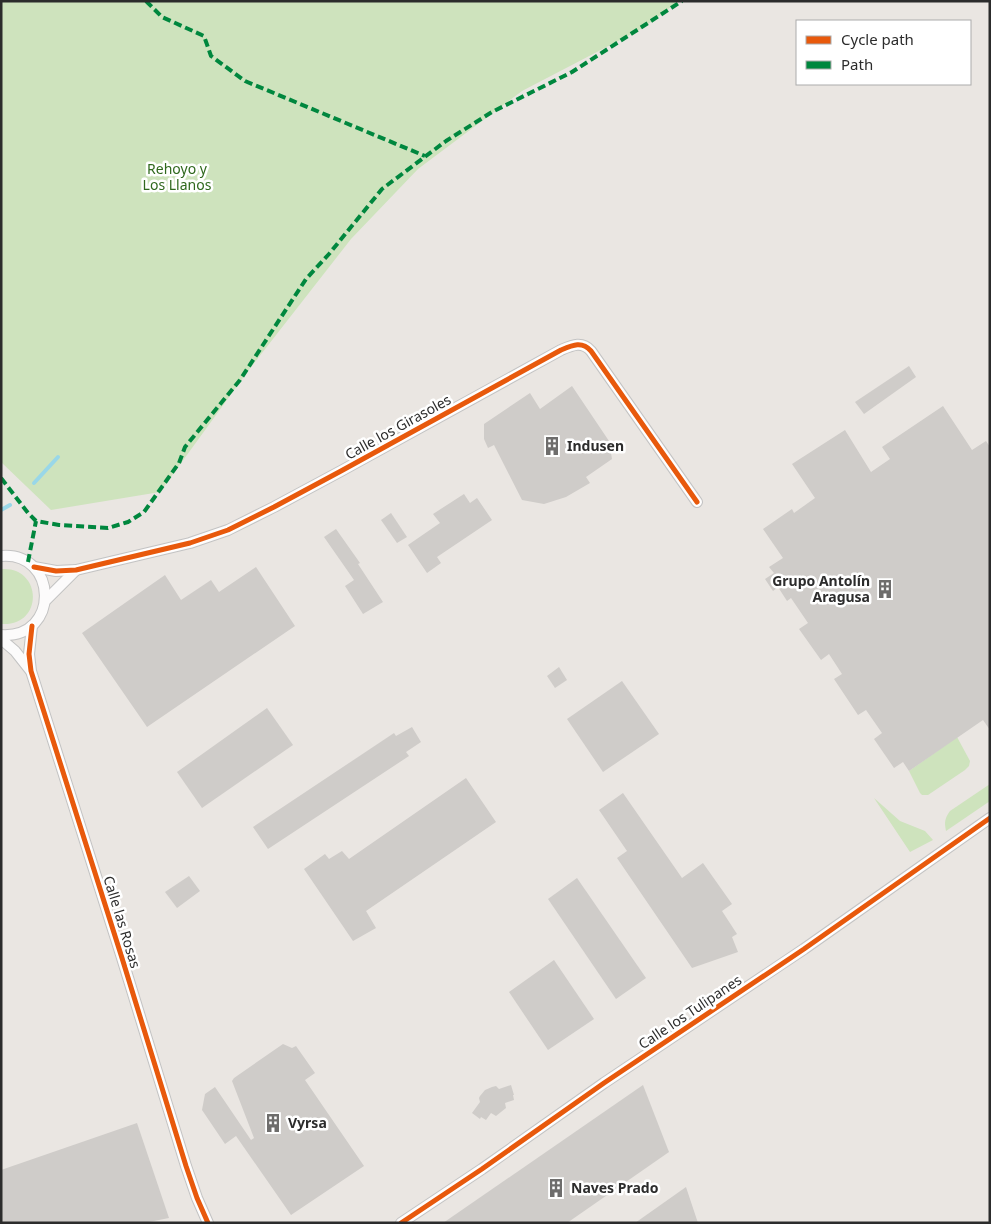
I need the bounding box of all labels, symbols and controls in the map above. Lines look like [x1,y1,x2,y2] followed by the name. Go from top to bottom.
[796,20,971,85] legend
[841,29,914,49] text: Cycle path
[841,54,873,74] text: Path
[143,159,212,194] park label: Rehoyo y Los Llanos
[341,389,454,464] street label: Calle los Girasoles
[541,435,563,457] building icon: Indusen
[567,436,624,455] place label: Indusen
[772,571,870,606] place label: Grupo Antolín Aragusa
[874,578,896,600] building icon: Grupo Antolín Aragusa
[99,873,146,971] street label: Calle las Rosas
[634,970,745,1053] street label: Calle los Tulipanes
[262,1112,284,1134] building icon: Vyrsa
[288,1113,327,1132] place label: Vyrsa
[545,1177,567,1199] building icon: Naves Prado
[571,1178,659,1197] place label: Naves Prado

